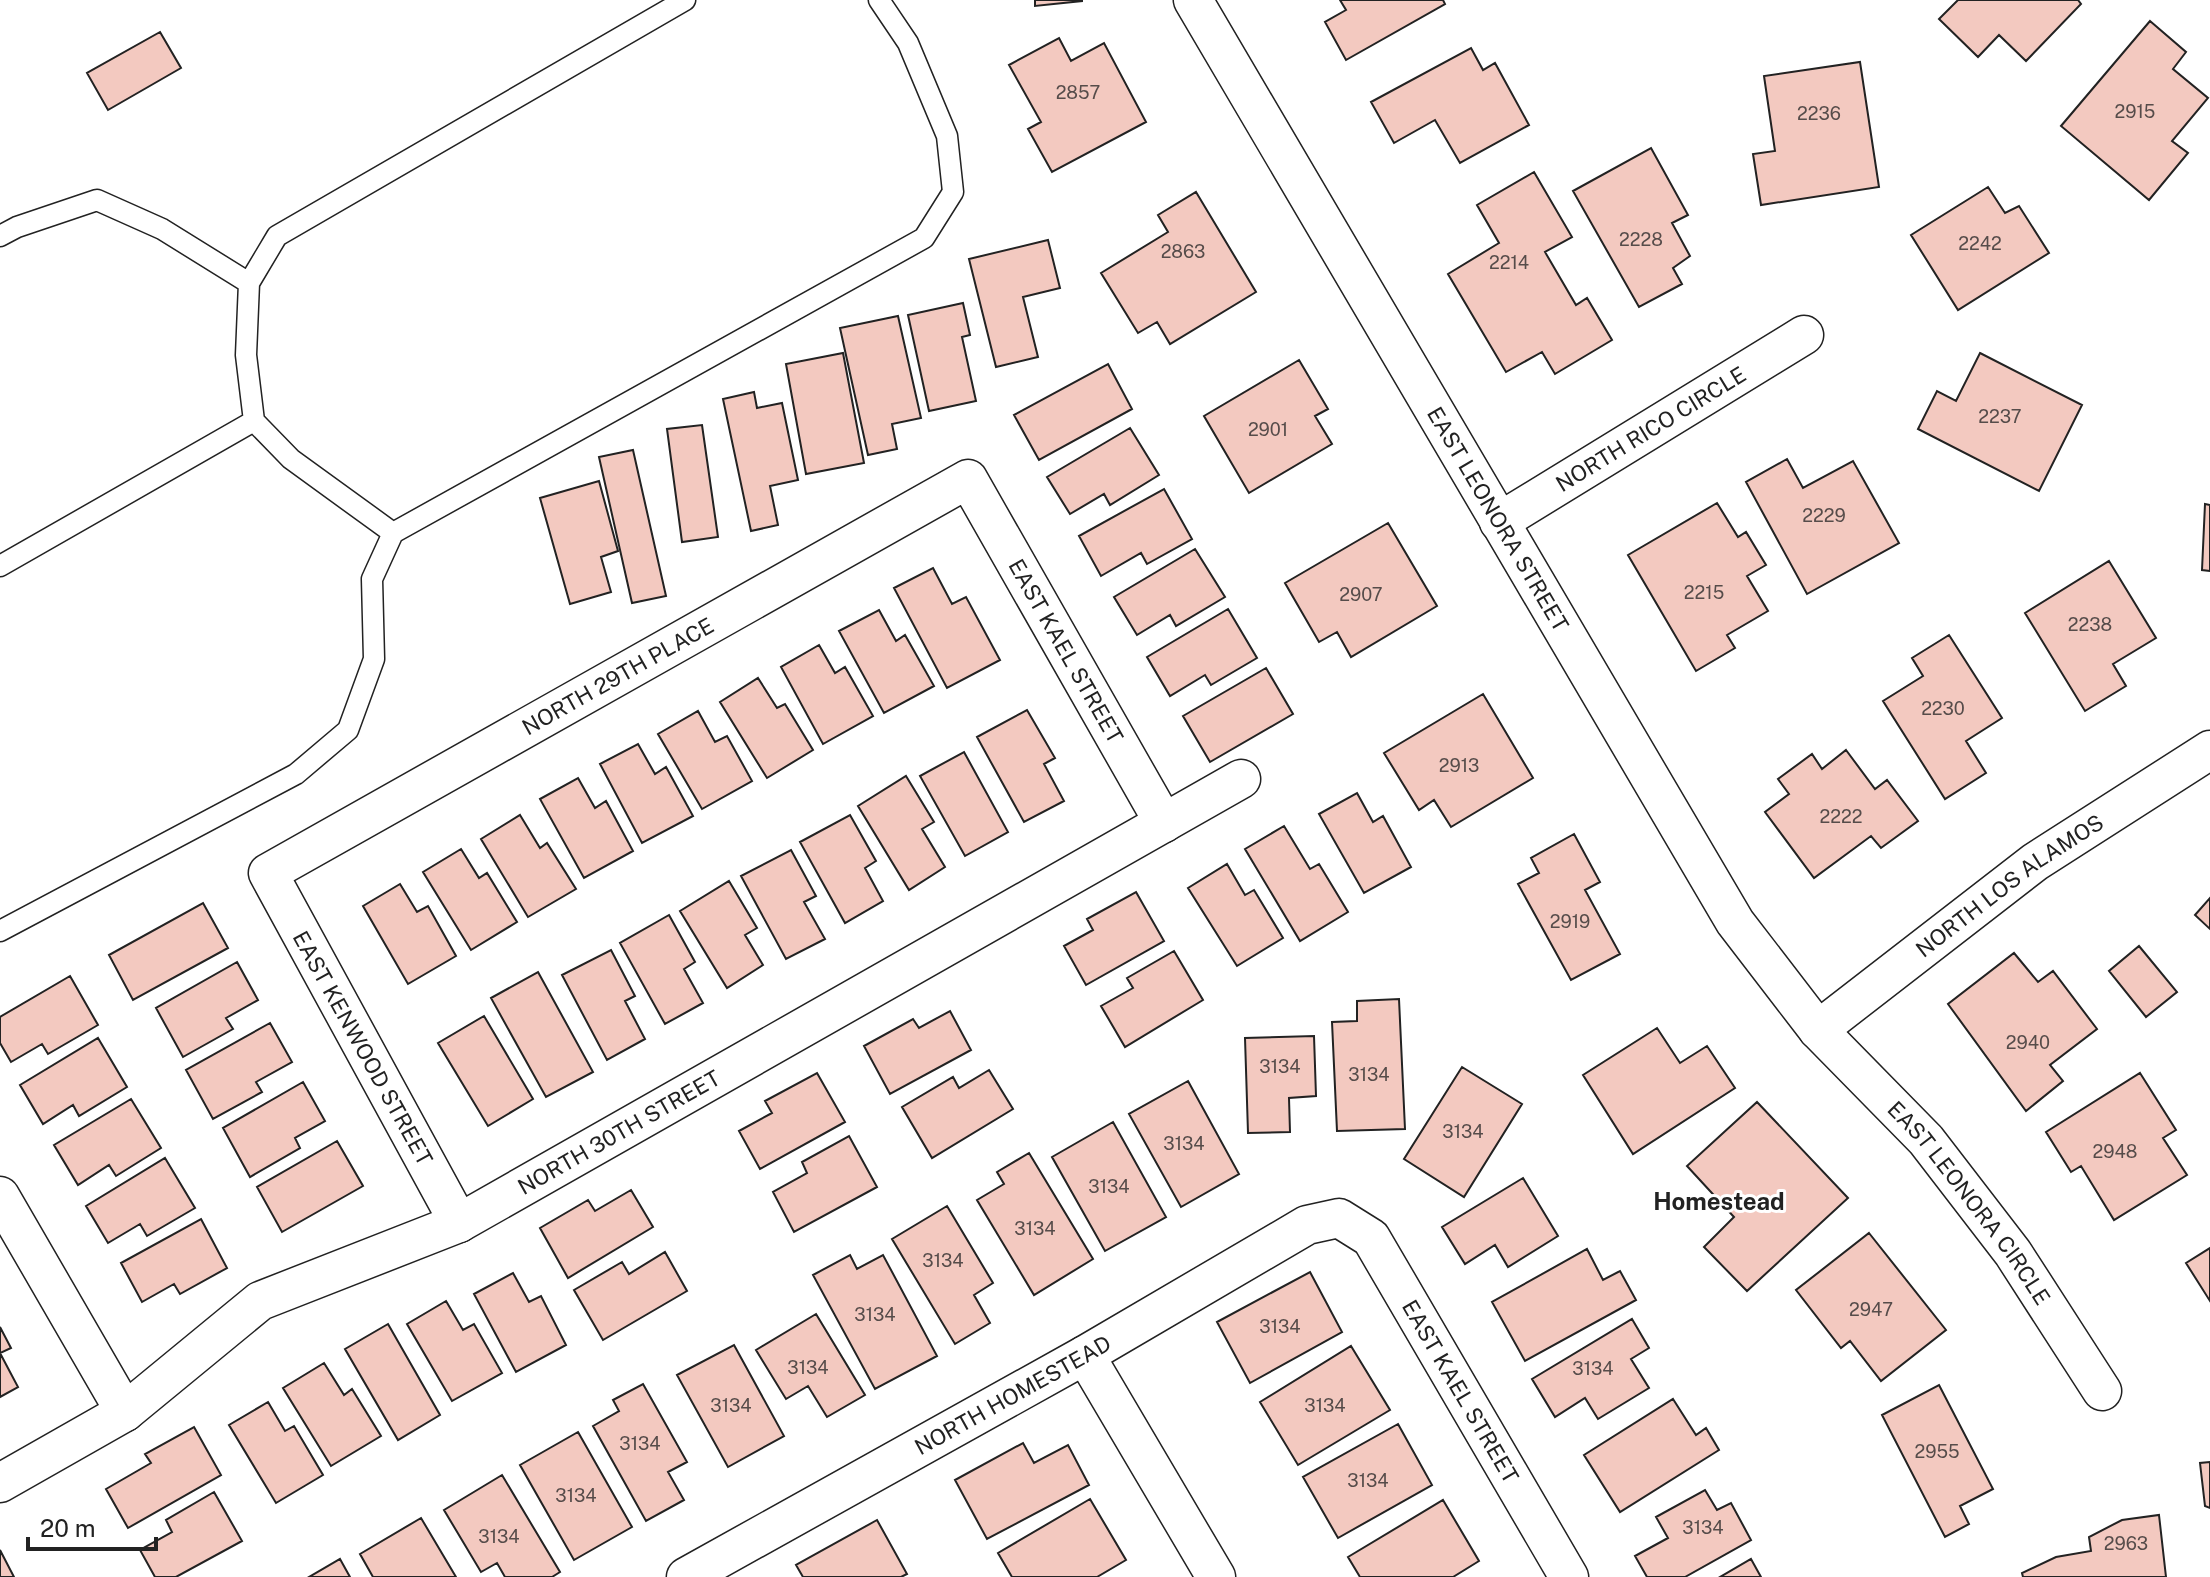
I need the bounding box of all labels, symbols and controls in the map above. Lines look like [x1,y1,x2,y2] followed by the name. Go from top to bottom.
[1056,82,1100,103] house number: 2857
[2115,101,2155,122] house number: 2915
[1797,103,1841,124] house number: 2236
[1619,229,1663,250] house number: 2228
[1958,233,2002,254] house number: 2242
[1161,241,1205,262] house number: 2863
[1489,252,1529,273] house number: 2214
[1551,361,1751,497] street label: NORTH RICO CIRCLE
[1422,402,1574,636] street label: EAST LEONORA STREET
[1978,406,2022,427] house number: 2237
[1248,419,1288,440] house number: 2901
[1802,505,1846,526] house number: 2229
[1003,554,1129,748] street label: EAST KAEL STREET
[1684,582,1724,603] house number: 2215
[1339,584,1383,605] house number: 2907
[517,612,718,740] street label: NORTH 29TH PLACE
[2068,614,2112,635] house number: 2238
[1921,698,1965,719] house number: 2230
[1439,755,1479,776] house number: 2913
[1820,806,1862,827] house number: 2222
[1911,809,2108,962] street label: NORTH LOS ALAMOS
[1550,911,1590,932] house number: 2919
[288,926,438,1170] street label: EAST KENWOOD STREET
[2006,1032,2050,1053] house number: 2940
[1259,1056,1301,1077] house number: 3134
[1348,1064,1390,1085] house number: 3134
[513,1065,725,1200] street label: NORTH 30TH STREET
[1882,1096,2056,1309] street label: EAST LEONORA CIRCLE
[1442,1121,1484,1142] house number: 3134
[1163,1133,1205,1154] house number: 3134
[2093,1141,2137,1162] house number: 2948
[1088,1176,1130,1197] house number: 3134
[1653,1187,1785,1215] district label: Homestead
[1014,1218,1056,1239] house number: 3134
[922,1250,964,1271] house number: 3134
[1397,1295,1524,1488] street label: EAST KAEL STREET
[1849,1299,1893,1320] house number: 2947
[854,1304,896,1325] house number: 3134
[1259,1316,1301,1337] house number: 3134
[910,1330,1116,1460] street label: NORTH HOMESTEAD
[787,1357,829,1378] house number: 3134
[1572,1358,1614,1379] house number: 3134
[710,1395,752,1416] house number: 3134
[1304,1395,1346,1416] house number: 3134
[619,1433,661,1454] house number: 3134
[1914,1441,1960,1462] house number: 2955
[1347,1470,1389,1491] house number: 3134
[555,1485,597,1506] house number: 3134
[28,1501,156,1551] scale bar
[40,1514,96,1542] text: 20 m
[1682,1517,1724,1538] house number: 3134
[478,1526,520,1547] house number: 3134
[2104,1533,2148,1554] house number: 2963

